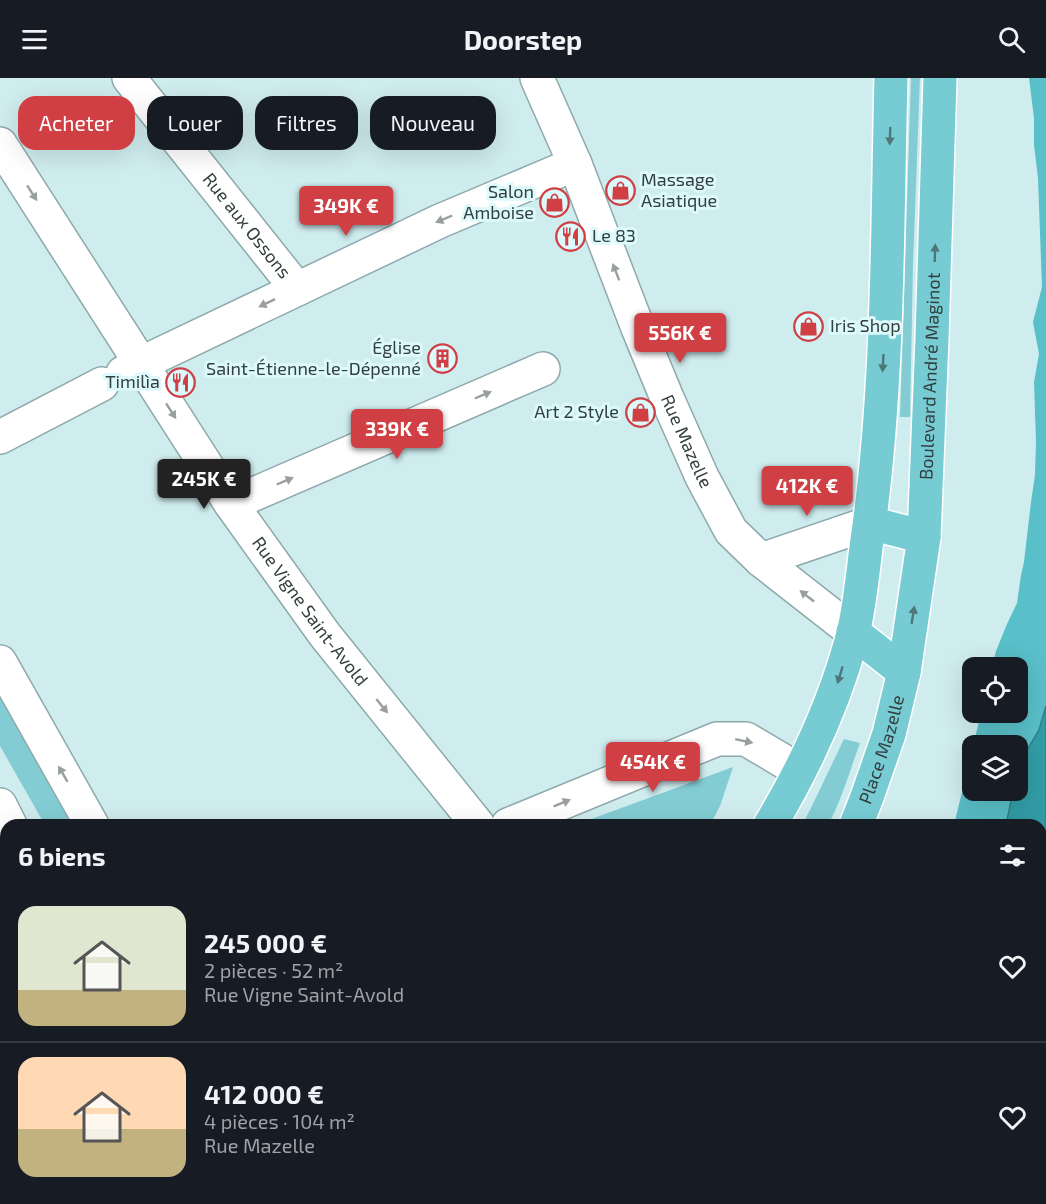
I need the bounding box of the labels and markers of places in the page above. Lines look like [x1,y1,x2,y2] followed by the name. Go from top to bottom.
[641,168,717,211] place label: Massage Asiatique
[604,174,636,206] shop icon: Massage Asiatique
[463,180,534,223] place label: Salon Amboise
[297,186,395,237] pin: 349K €
[539,186,571,218] shop icon: Salon Amboise
[555,220,587,252] restaurant icon: Le 83
[592,224,636,246] place label: Le 83
[793,310,825,342] shop icon: Iris Shop
[631,313,729,364] pin: 556K €
[830,314,901,336] place label: Iris Shop
[206,336,421,379] place label: Église Saint-Étienne-le-Dépenné
[426,342,458,374] building icon: Église Saint-Étienne-le-Dépenné
[165,366,197,398] restaurant icon: Timilìa
[105,370,160,392] place label: Timilìa
[624,396,656,428] shop icon: Art 2 Style
[534,400,619,422] place label: Art 2 Style
[348,409,446,460] pin: 339K €
[155,459,253,510] pin: 245K €
[758,466,856,517] pin: 412K €
[604,742,702,793] pin: 454K €

